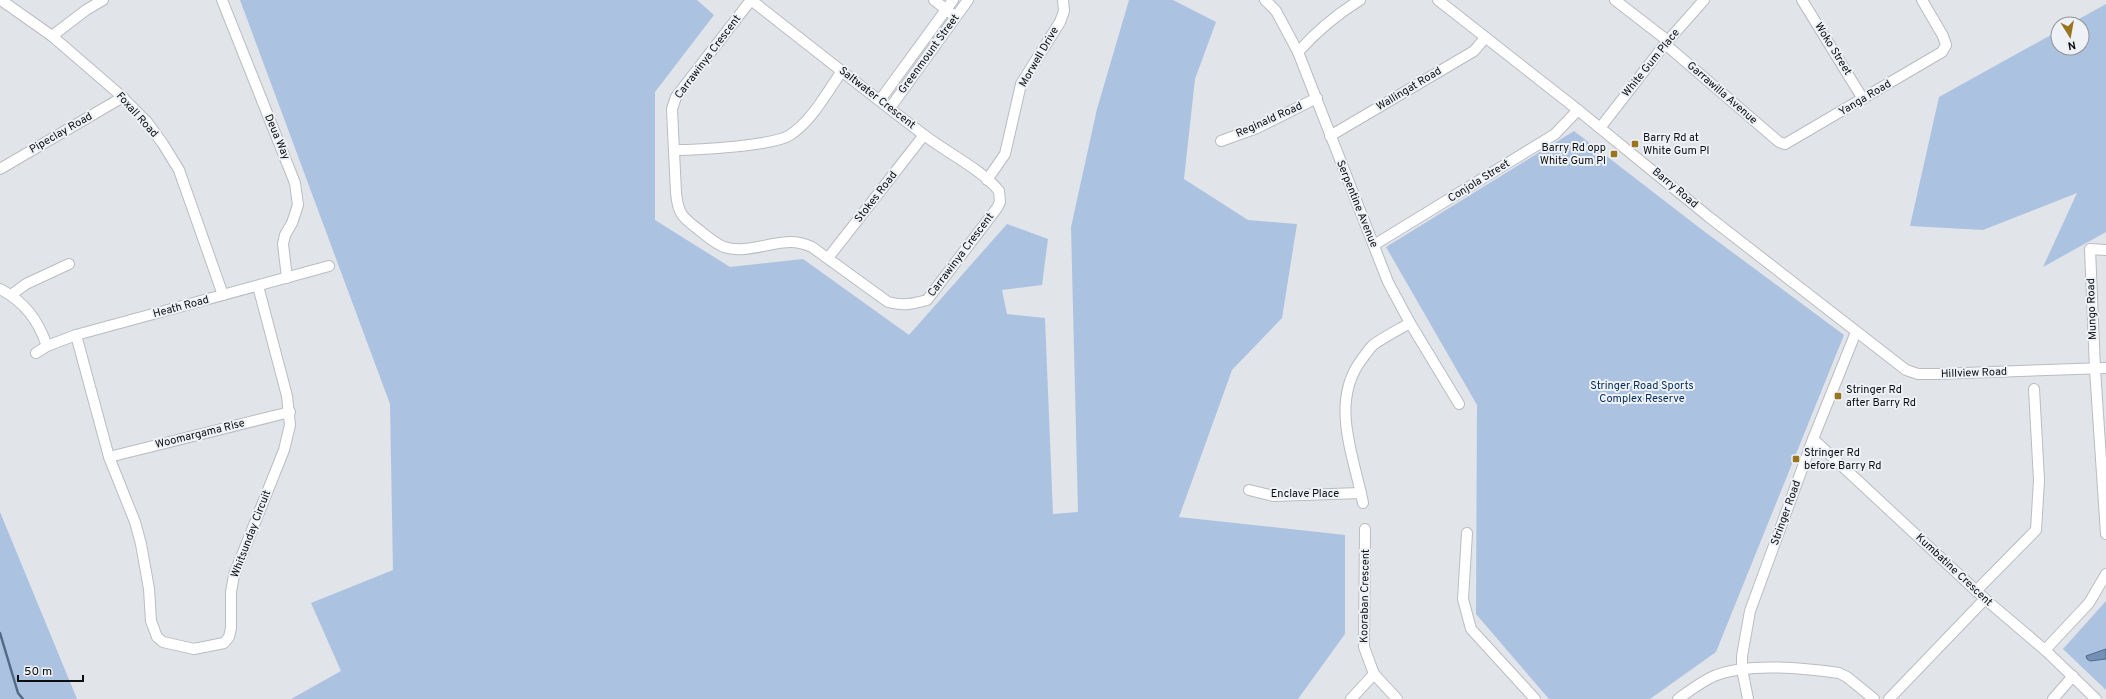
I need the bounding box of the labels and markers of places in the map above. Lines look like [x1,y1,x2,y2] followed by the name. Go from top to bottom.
[1643,131,1709,158] place label: Barry Rd at White Gum Pl
[1630,139,1640,149] marker: Barry Rd at White Gum Pl
[1540,141,1606,168] place label: Barry Rd opp White Gum Pl
[1609,149,1619,159] marker: Barry Rd opp White Gum Pl
[1846,383,1916,410] place label: Stringer Rd after Barry Rd
[1833,391,1843,401] marker: Stringer Rd after Barry Rd
[1804,446,1882,473] place label: Stringer Rd before Barry Rd
[1791,454,1801,464] marker: Stringer Rd before Barry Rd

